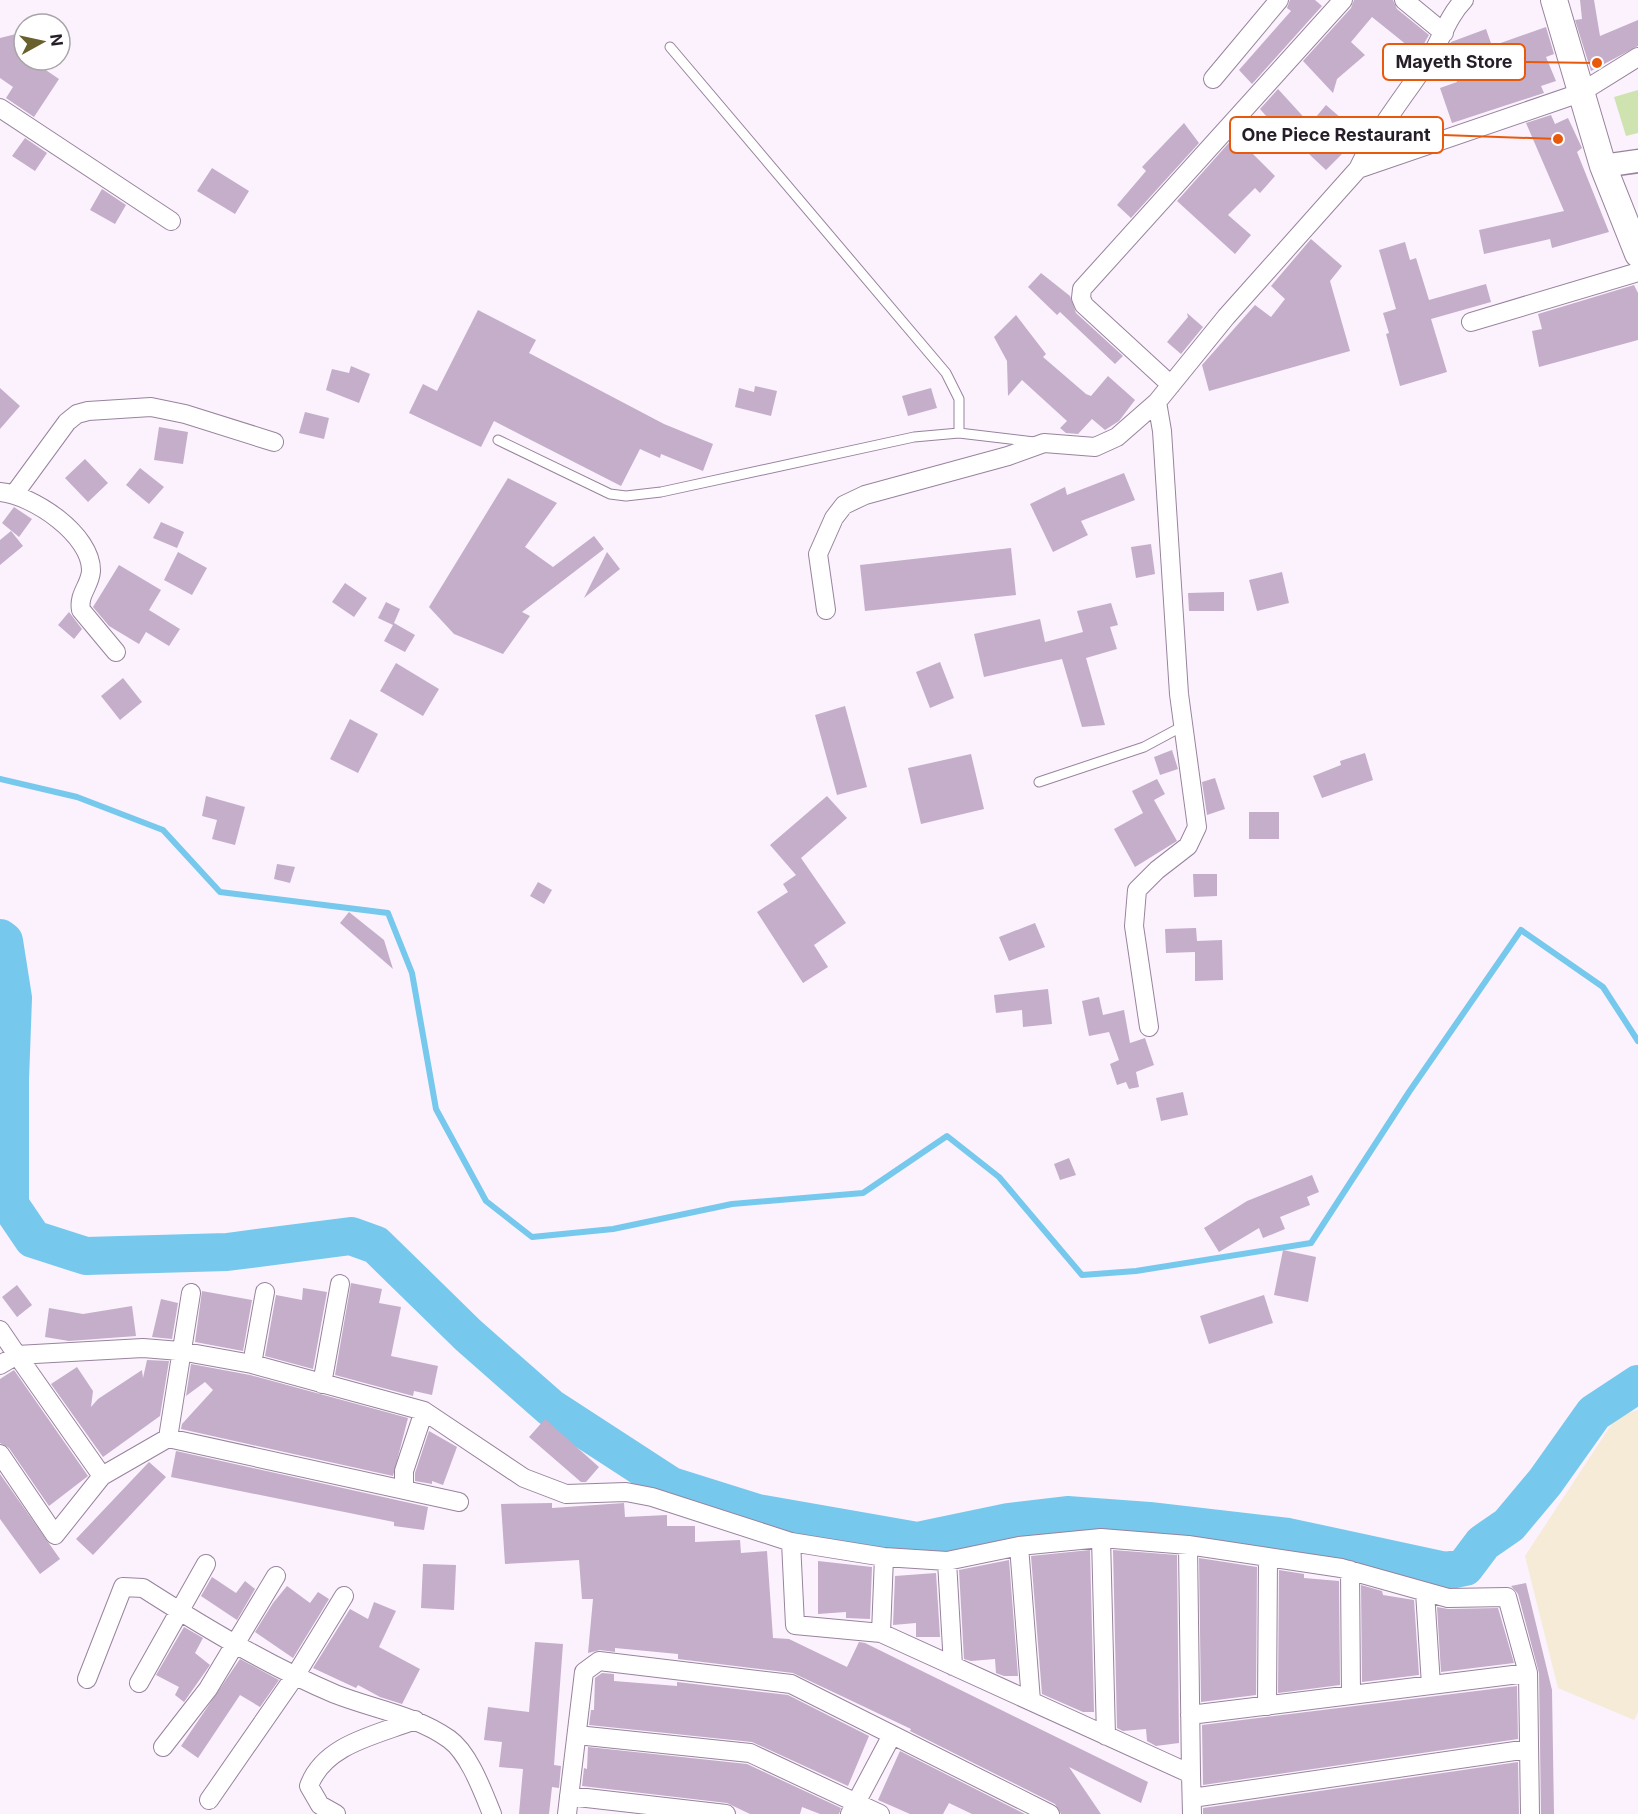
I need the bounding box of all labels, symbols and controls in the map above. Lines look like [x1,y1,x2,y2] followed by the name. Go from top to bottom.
[12,12,72,72] north arrow
[46,32,68,47] text: N
[1383,44,1525,80] callout: Mayeth Store
[1395,51,1513,72] text: Mayeth Store
[1230,117,1443,153] callout: One Piece Restaurant
[1242,124,1431,145] text: One Piece Restaurant

